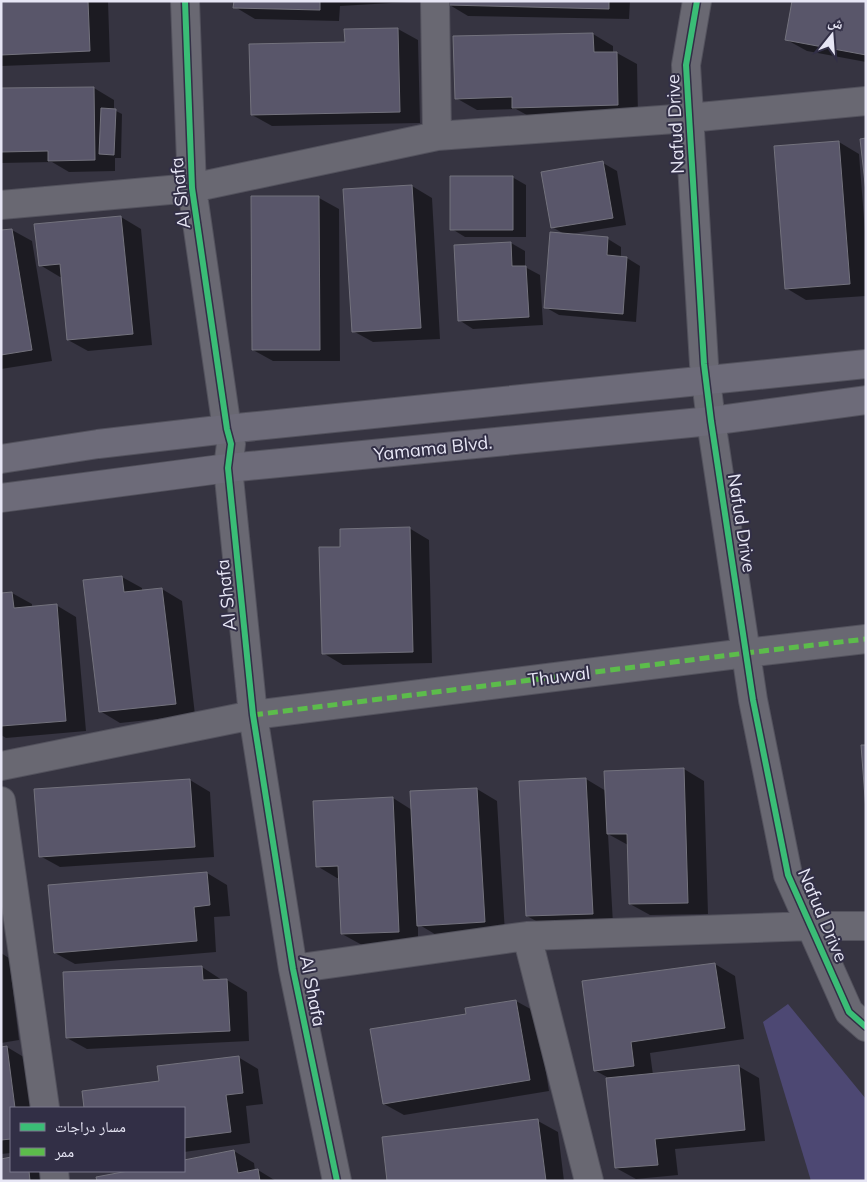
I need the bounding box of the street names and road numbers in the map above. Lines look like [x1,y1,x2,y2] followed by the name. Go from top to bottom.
[661,74,689,174] street label: Nafud Drive
[165,156,195,230] street label: Al Shafa
[372,430,493,466] street label: Yamama Blvd.
[723,472,761,574] street label: Nafud Drive
[211,558,241,632] street label: Al Shafa
[527,661,591,691] street label: Thuwal
[793,865,853,965] street label: Nafud Drive
[295,954,331,1028] street label: Al Shafa

